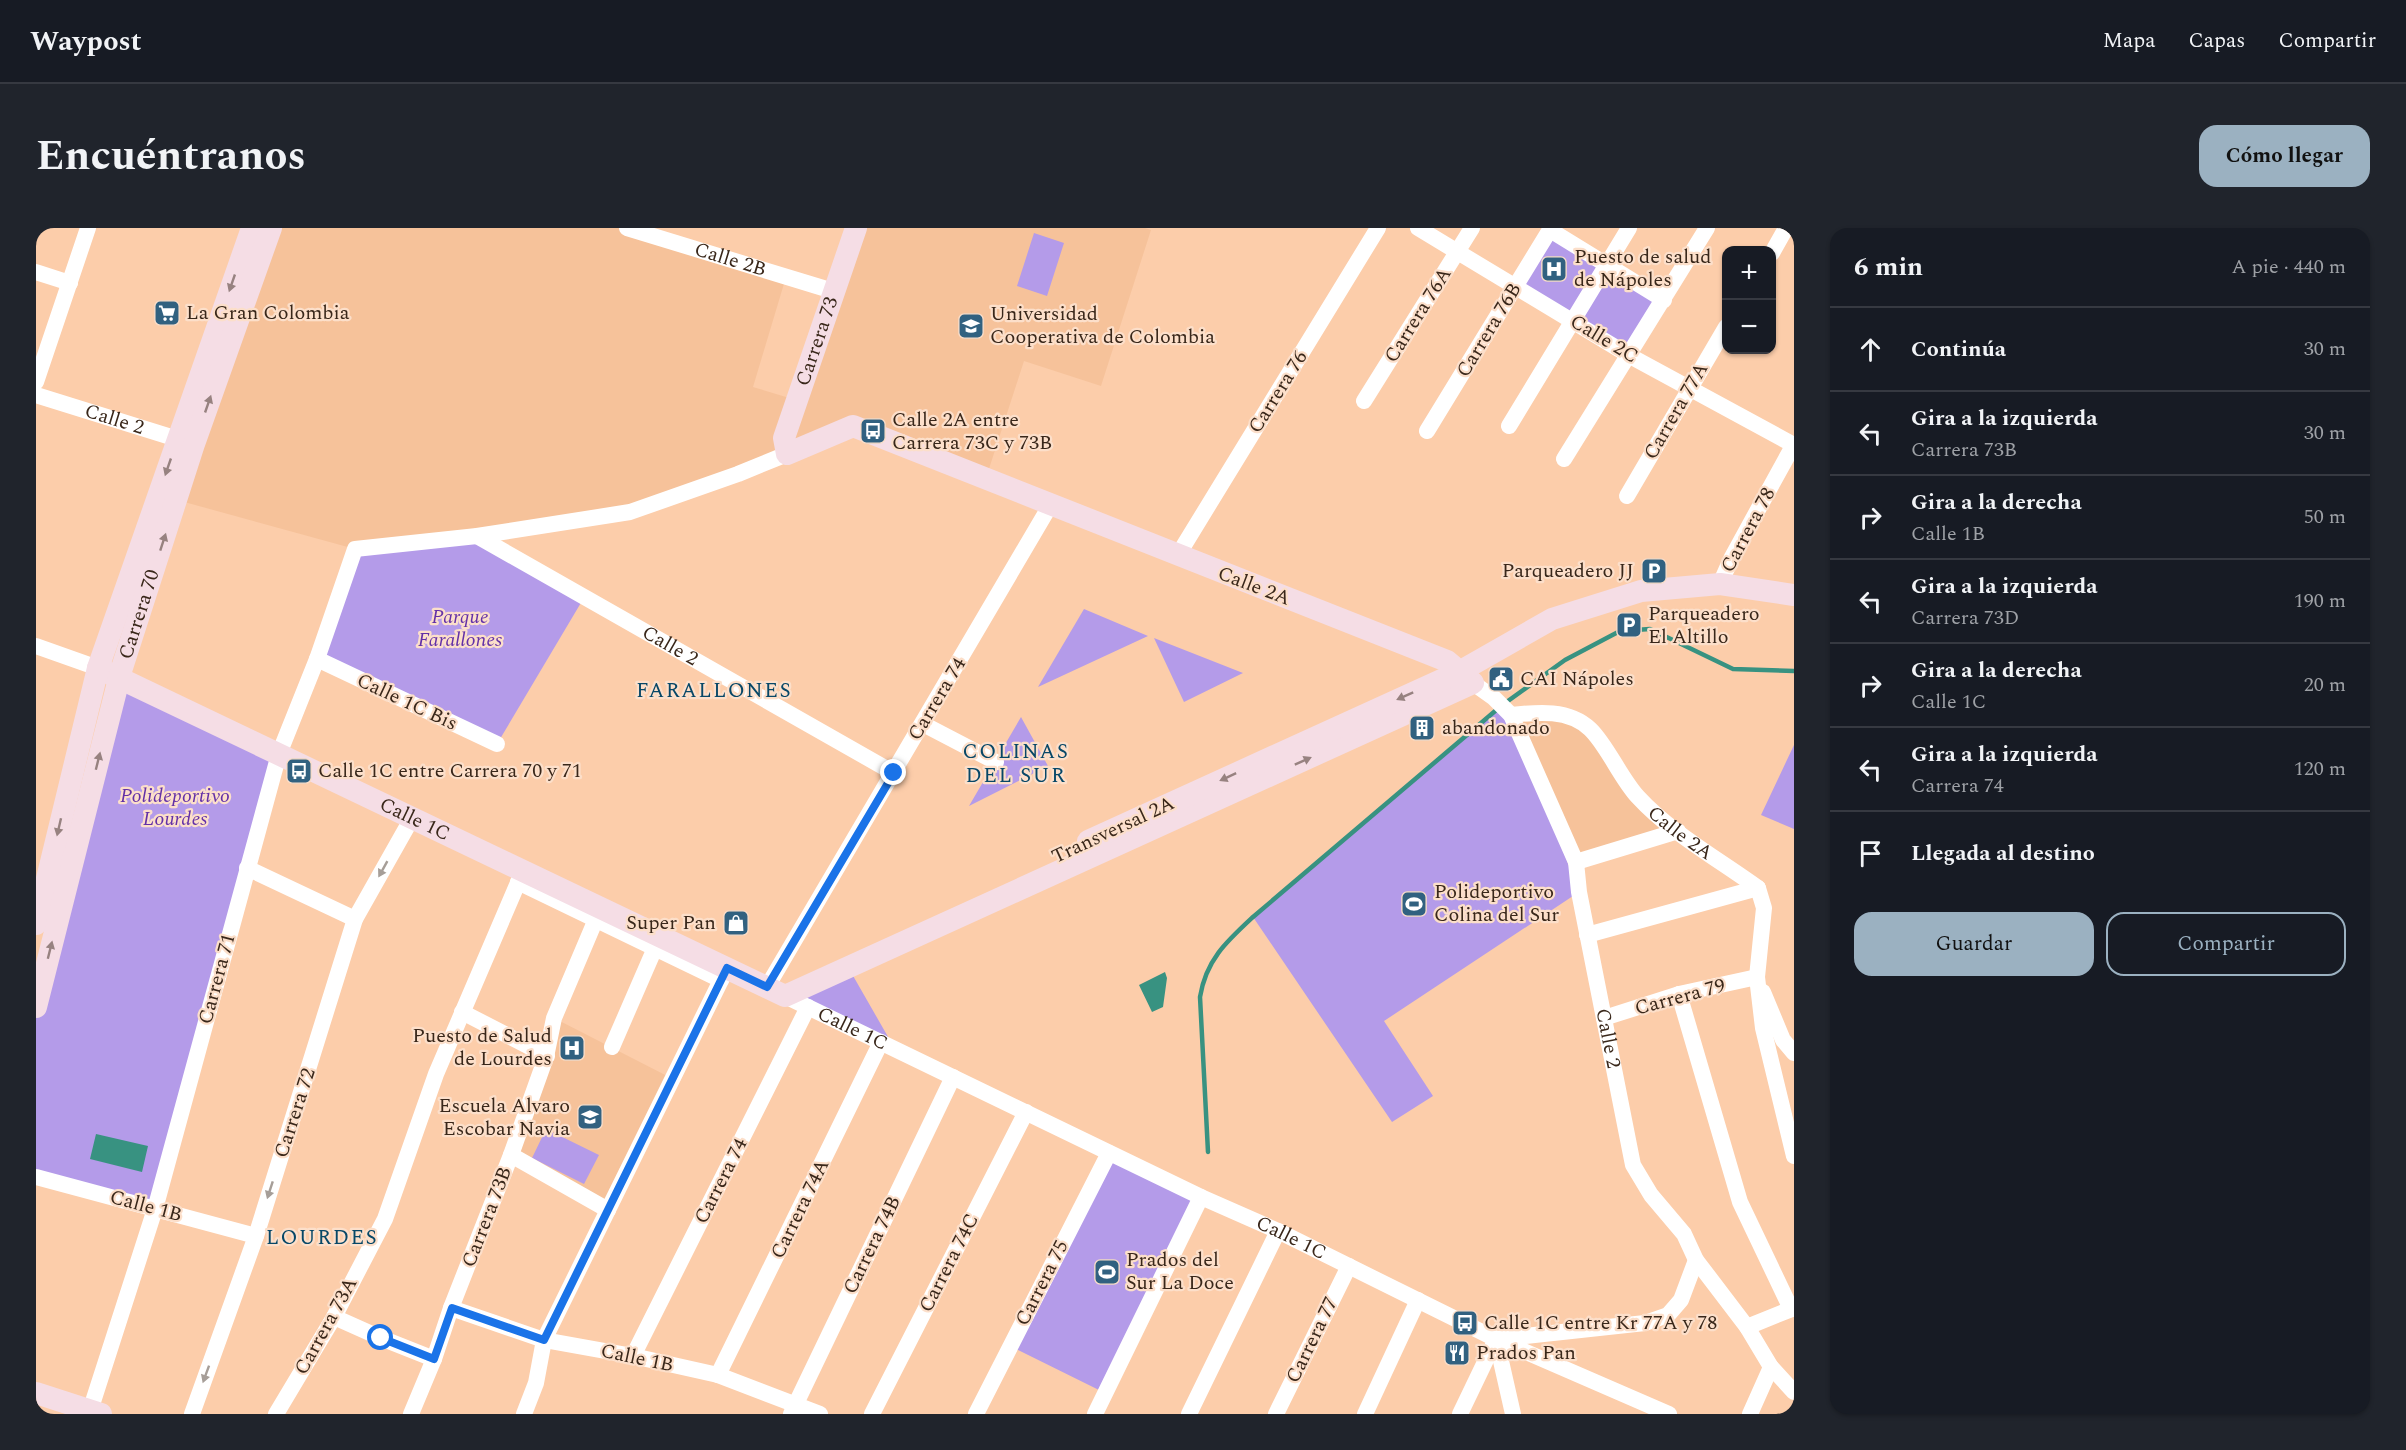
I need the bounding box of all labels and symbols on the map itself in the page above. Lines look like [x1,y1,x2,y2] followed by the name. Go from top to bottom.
[691,234,770,285] street label: Calle 2B
[1574,242,1711,295] place label: Puesto de salud de Nápoles
[1539,254,1569,284] hospital icon: Puesto de salud de Nápoles
[1377,261,1459,369] street label: Carrera 76A
[227,274,237,292] one-way arrow
[1449,277,1529,383] street label: Carrera 76B
[788,293,846,390] street label: Carrera 73
[152,298,182,328] supermarket icon: La Gran Colombia
[186,298,350,328] place label: La Gran Colombia
[990,299,1215,352] place label: Universidad Cooperativa de Colombia
[1564,307,1644,371] street label: Calle 2C
[956,311,986,341] school or university icon: Universidad Cooperativa de Colombia
[1241,345,1315,439] street label: Carrera 76
[1636,357,1716,465] street label: Carrera 77A
[204,395,214,413] one-way arrow
[81,396,148,443] street label: Calle 2
[892,405,1052,458] place label: Calle 2A entre Carrera 73C y 73B
[858,416,888,446] bus stop icon: Calle 2A entre Carrera 73C y 73B
[162,458,172,476] one-way arrow
[1713,482,1783,578] street label: Carrera 78
[159,533,168,551] one-way arrow
[1502,556,1634,586] place label: Parqueadero JJ
[1639,556,1669,586] parking icon: Parqueadero JJ
[1213,558,1295,614] street label: Calle 2A
[111,566,168,663] street label: Carrera 70
[1648,599,1760,652] place label: Parqueadero El Altillo
[418,602,502,655] park label: Parque Farallones
[1614,610,1644,640] parking icon: Parqueadero El Altillo
[636,618,704,674] street label: Calle 2
[900,652,974,746] street label: Carrera 74
[1486,664,1516,694] public building icon: CAI Nápoles
[1520,664,1634,694] place label: CAI Nápoles
[352,666,462,738] street label: Calle 1C Bis
[636,675,792,707] district label: FARALLONES
[1397,691,1414,700] one-way arrow
[1407,713,1437,743] building icon: abandonado
[1442,713,1550,743] place label: abandonado
[963,736,1070,792] district label: COLINAS DEL SUR
[93,752,103,770] one-way arrow
[284,756,314,786] bus stop icon: Calle 1C entre Carrera 70 y 71
[318,756,582,786] place label: Calle 1C entre Carrera 70 y 71
[1294,756,1311,765] one-way arrow
[880,759,906,785] route end
[1219,772,1236,781] one-way arrow
[120,781,230,834] park label: Polideportivo Lourdes
[1047,788,1179,872] street label: Transversal 2A
[374,789,455,849] street label: Calle 1C
[1640,798,1719,868] street label: Calle 2A
[54,818,64,836] one-way arrow
[378,860,388,877] one-way arrow
[1434,877,1559,930] place label: Polideportivo Colina del Sur
[1399,889,1429,919] sports icon: Polideportivo Colina del Sur
[626,908,716,938] place label: Super Pan
[721,908,751,938] shop icon: Super Pan
[191,930,243,1028] street label: Carrera 71
[46,941,56,959] one-way arrow
[1631,971,1729,1023] street label: Carrera 79
[812,999,893,1058] street label: Calle 1C
[1587,1006,1629,1071] street label: Calle 2
[412,1021,552,1074] place label: Puesto de Salud de Lourdes
[557,1033,587,1063] hospital icon: Puesto de Salud de Lourdes
[266,1064,324,1162] street label: Carrera 72
[438,1091,570,1144] place label: Escuela Alvaro Escobar Navia
[575,1102,605,1132] school or university icon: Escuela Alvaro Escobar Navia
[687,1133,755,1229] street label: Carrera 74
[763,1154,837,1264] street label: Carrera 74A
[454,1162,520,1272] street label: Carrera 73B
[265,1181,275,1199] one-way arrow
[106,1182,186,1230] street label: Calle 1B
[835,1191,909,1299] street label: Carrera 74B
[911,1208,987,1318] street label: Carrera 74C
[1251,1208,1332,1268] street label: Calle 1C
[266,1222,378,1254] district label: LOURDES
[1008,1235,1076,1331] street label: Carrera 75
[1126,1245,1234,1298] place label: Prados del Sur La Doce
[1092,1257,1122,1287] sports icon: Prados del Sur La Doce
[287,1272,365,1380] street label: Carrera 73A
[1278,1292,1346,1388] street label: Carrera 77
[1450,1308,1480,1338] bus stop icon: Calle 1C entre Kr 77A y 78
[1484,1308,1717,1338] place label: Calle 1C entre Kr 77A y 78
[367,1324,393,1350] route start
[598,1336,676,1380] street label: Calle 1B
[1442,1338,1472,1368] restaurant icon: Prados Pan
[1476,1338,1576,1368] place label: Prados Pan
[200,1365,210,1383] one-way arrow

